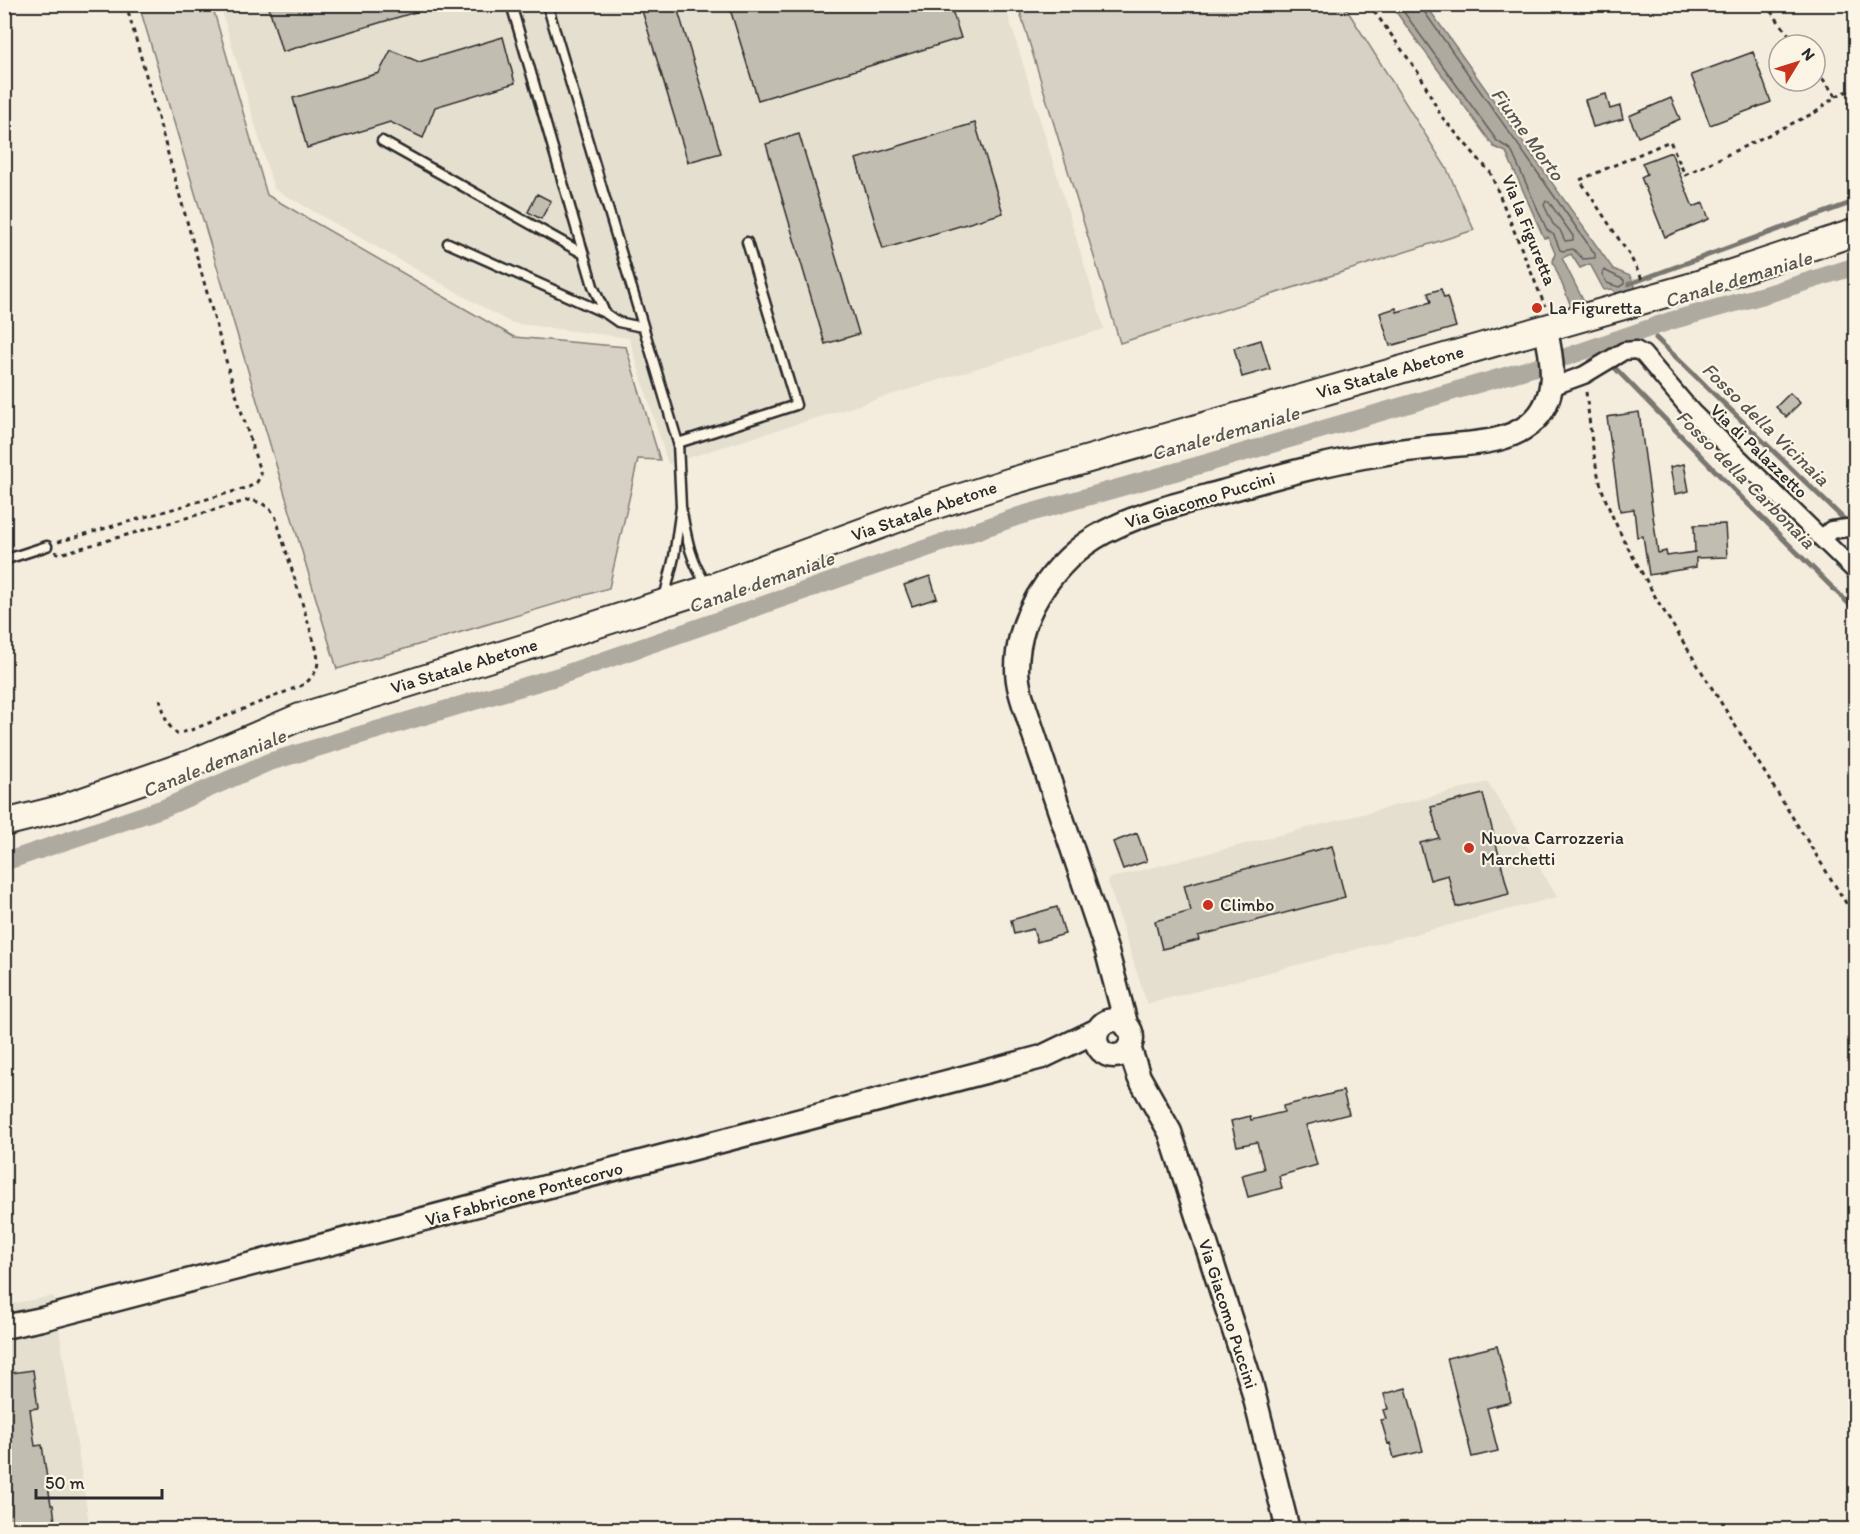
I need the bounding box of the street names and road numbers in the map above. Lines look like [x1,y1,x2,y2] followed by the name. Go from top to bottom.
[1497,171,1561,289] street label: Via la Figuretta
[1314,340,1466,404] street label: Via Statale Abetone
[1706,399,1812,503] street label: Via di Palazzetto
[1122,467,1278,533] street label: Via Giacomo Puccini
[848,476,1000,546] street label: Via Statale Abetone
[388,633,540,699] street label: Via Statale Abetone
[423,1157,625,1231] street label: Via Fabbricone Pontecorvo
[1193,1237,1263,1391] street label: Via Giacomo Puccini

